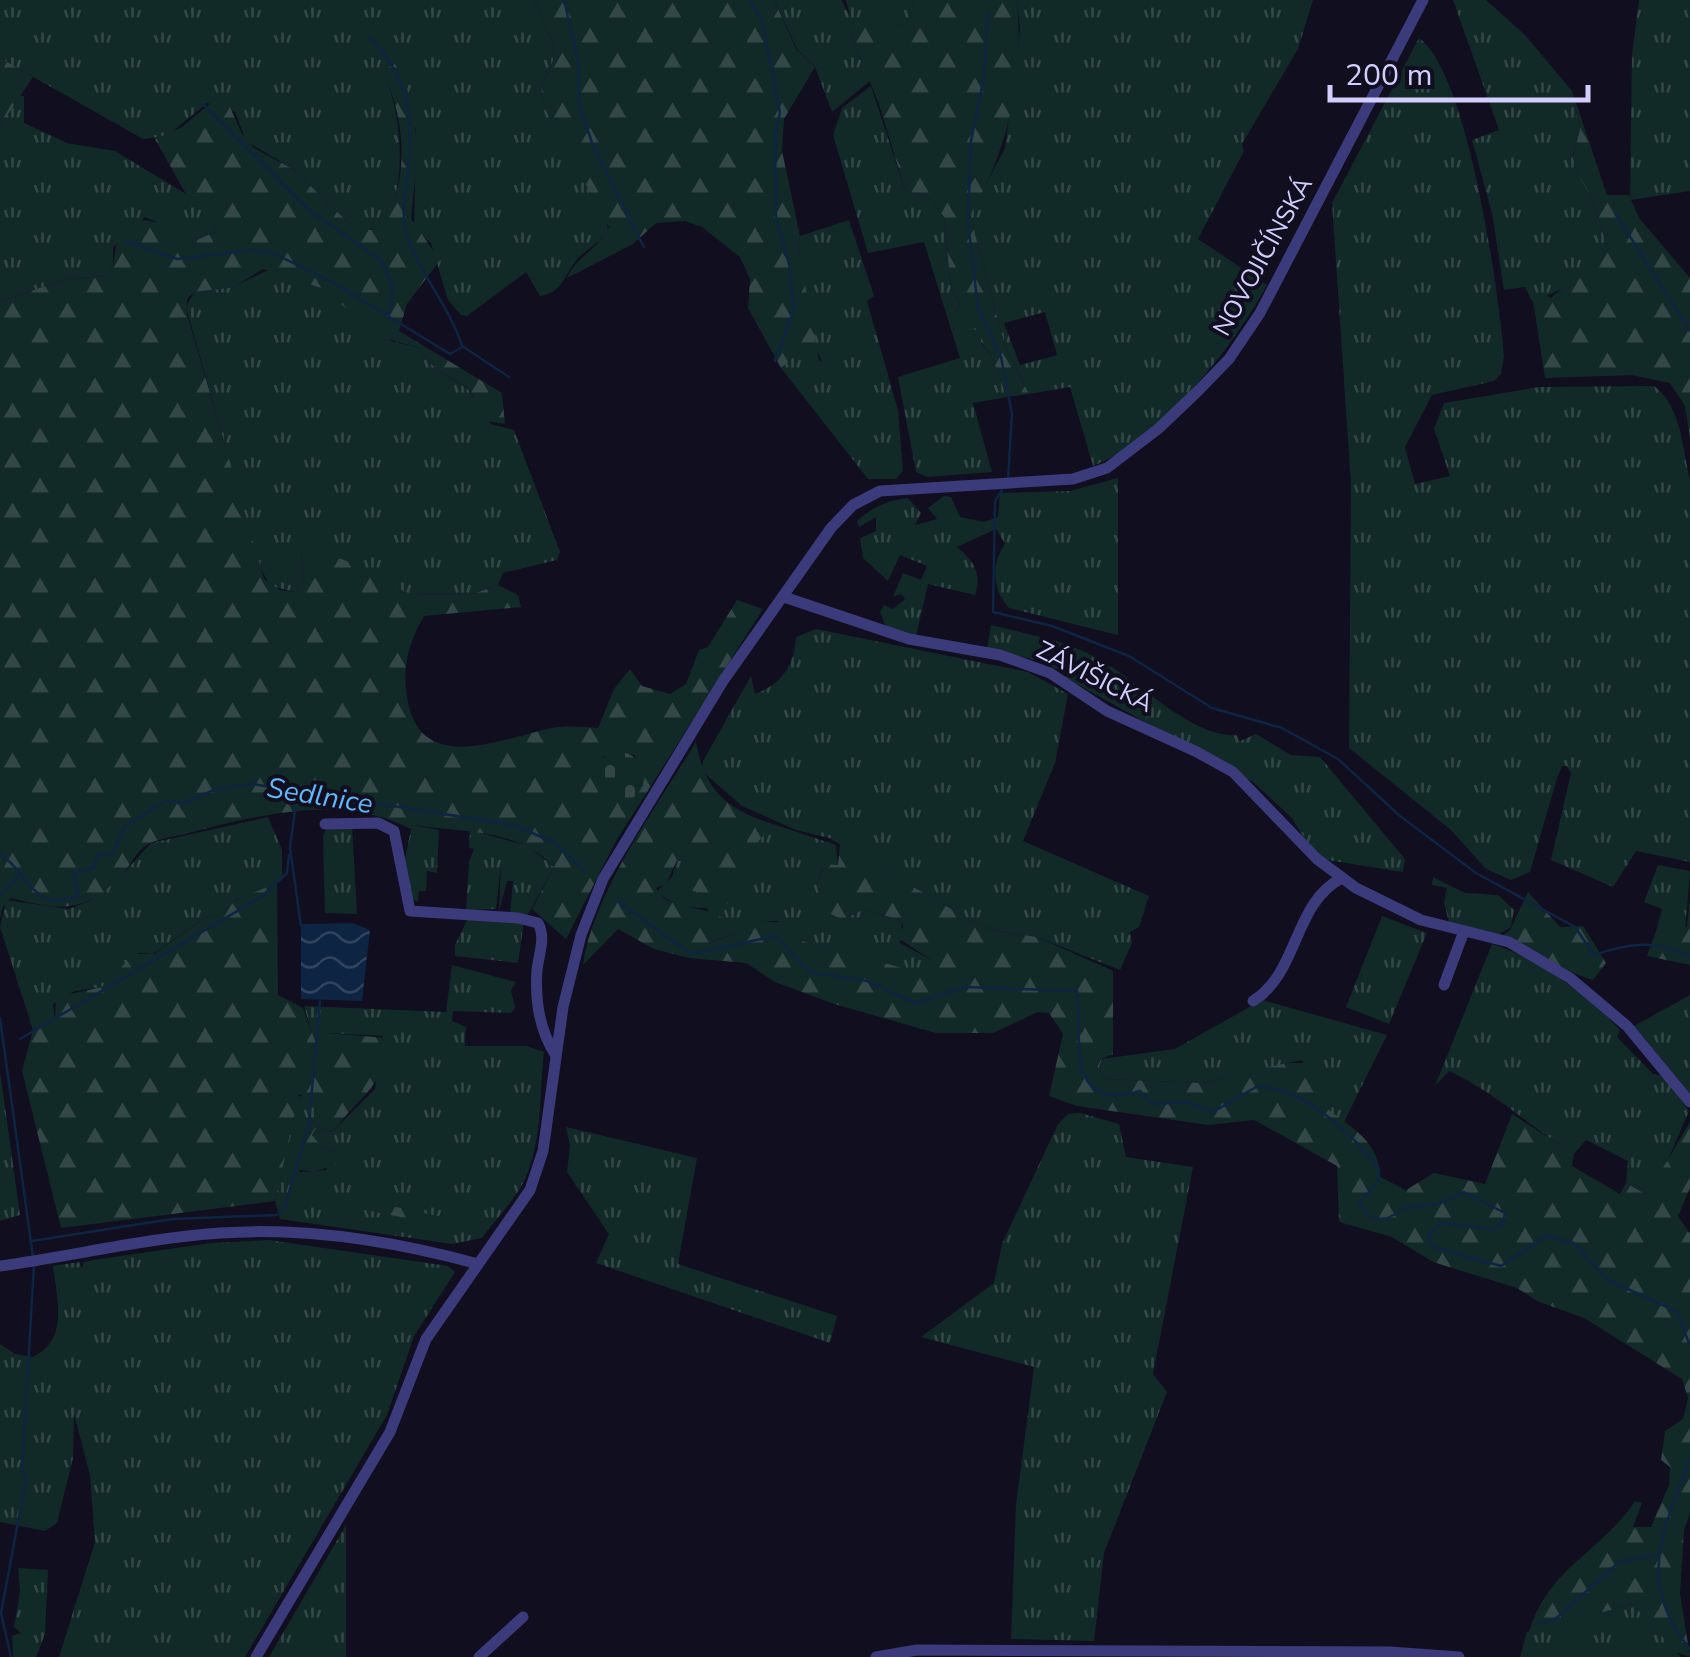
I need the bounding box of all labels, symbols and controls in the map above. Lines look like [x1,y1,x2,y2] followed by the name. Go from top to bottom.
[1330,40,1588,102] scale bar
[1345,55,1432,96] text: 200 m
[1205,171,1321,342] street label: NOVOJIČÍNSKÁ
[1030,633,1159,721] street label: ZÁVIŠICKÁ
[264,769,376,823] water label: Sedlnice

